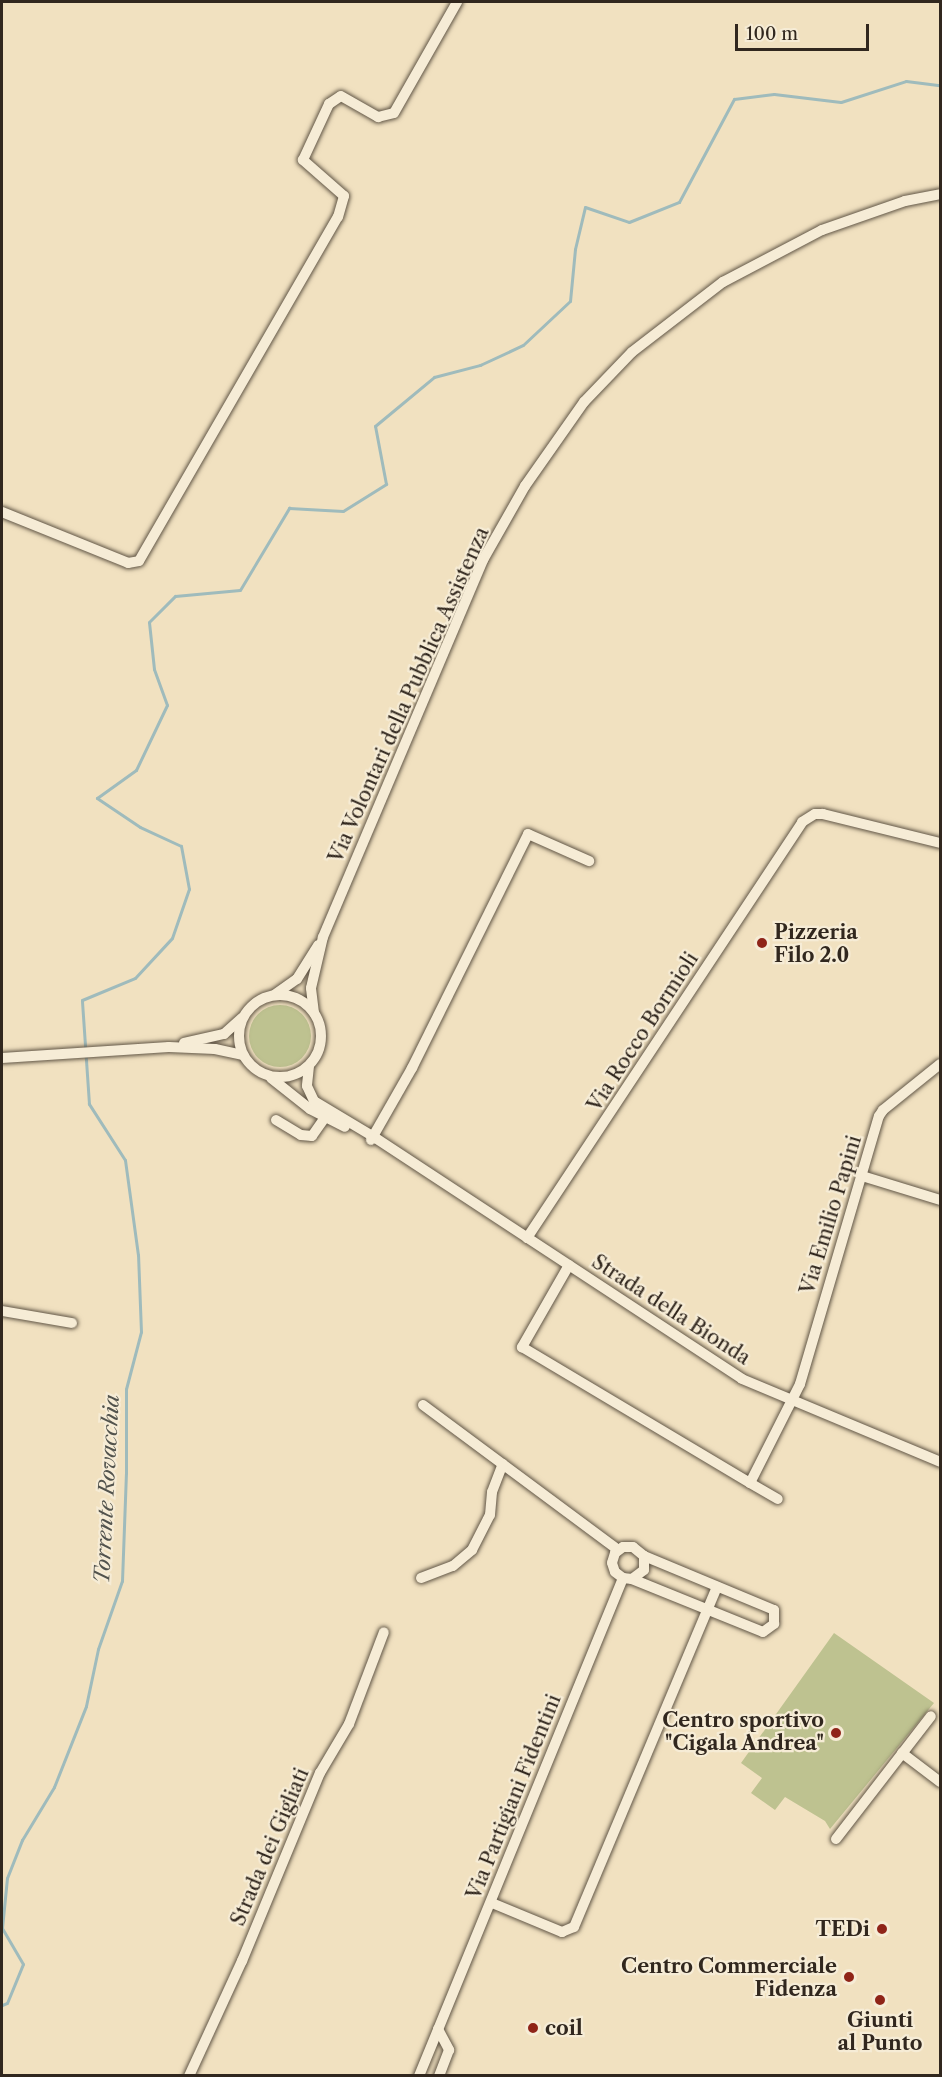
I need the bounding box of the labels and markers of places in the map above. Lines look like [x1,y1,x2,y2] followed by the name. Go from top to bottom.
[774,920,858,967] place label: Pizzeria Filo 2.0
[755,936,769,950] marker: Pizzeria Filo 2.0
[662,1709,824,1756] place label: Centro sportivo "Cigala Andrea"
[829,1726,843,1740] marker: Centro sportivo "Cigala Andrea"
[816,1917,870,1941] place label: TEDi
[875,1922,889,1936] marker: TEDi
[621,1954,837,2001] place label: Centro Commerciale Fidenza
[842,1970,856,1984] marker: Centro Commerciale Fidenza
[873,1993,887,2007] marker: Giunti al Punto
[837,2009,923,2056] place label: Giunti al Punto
[545,2016,583,2040] place label: coil
[526,2021,540,2035] marker: coil

